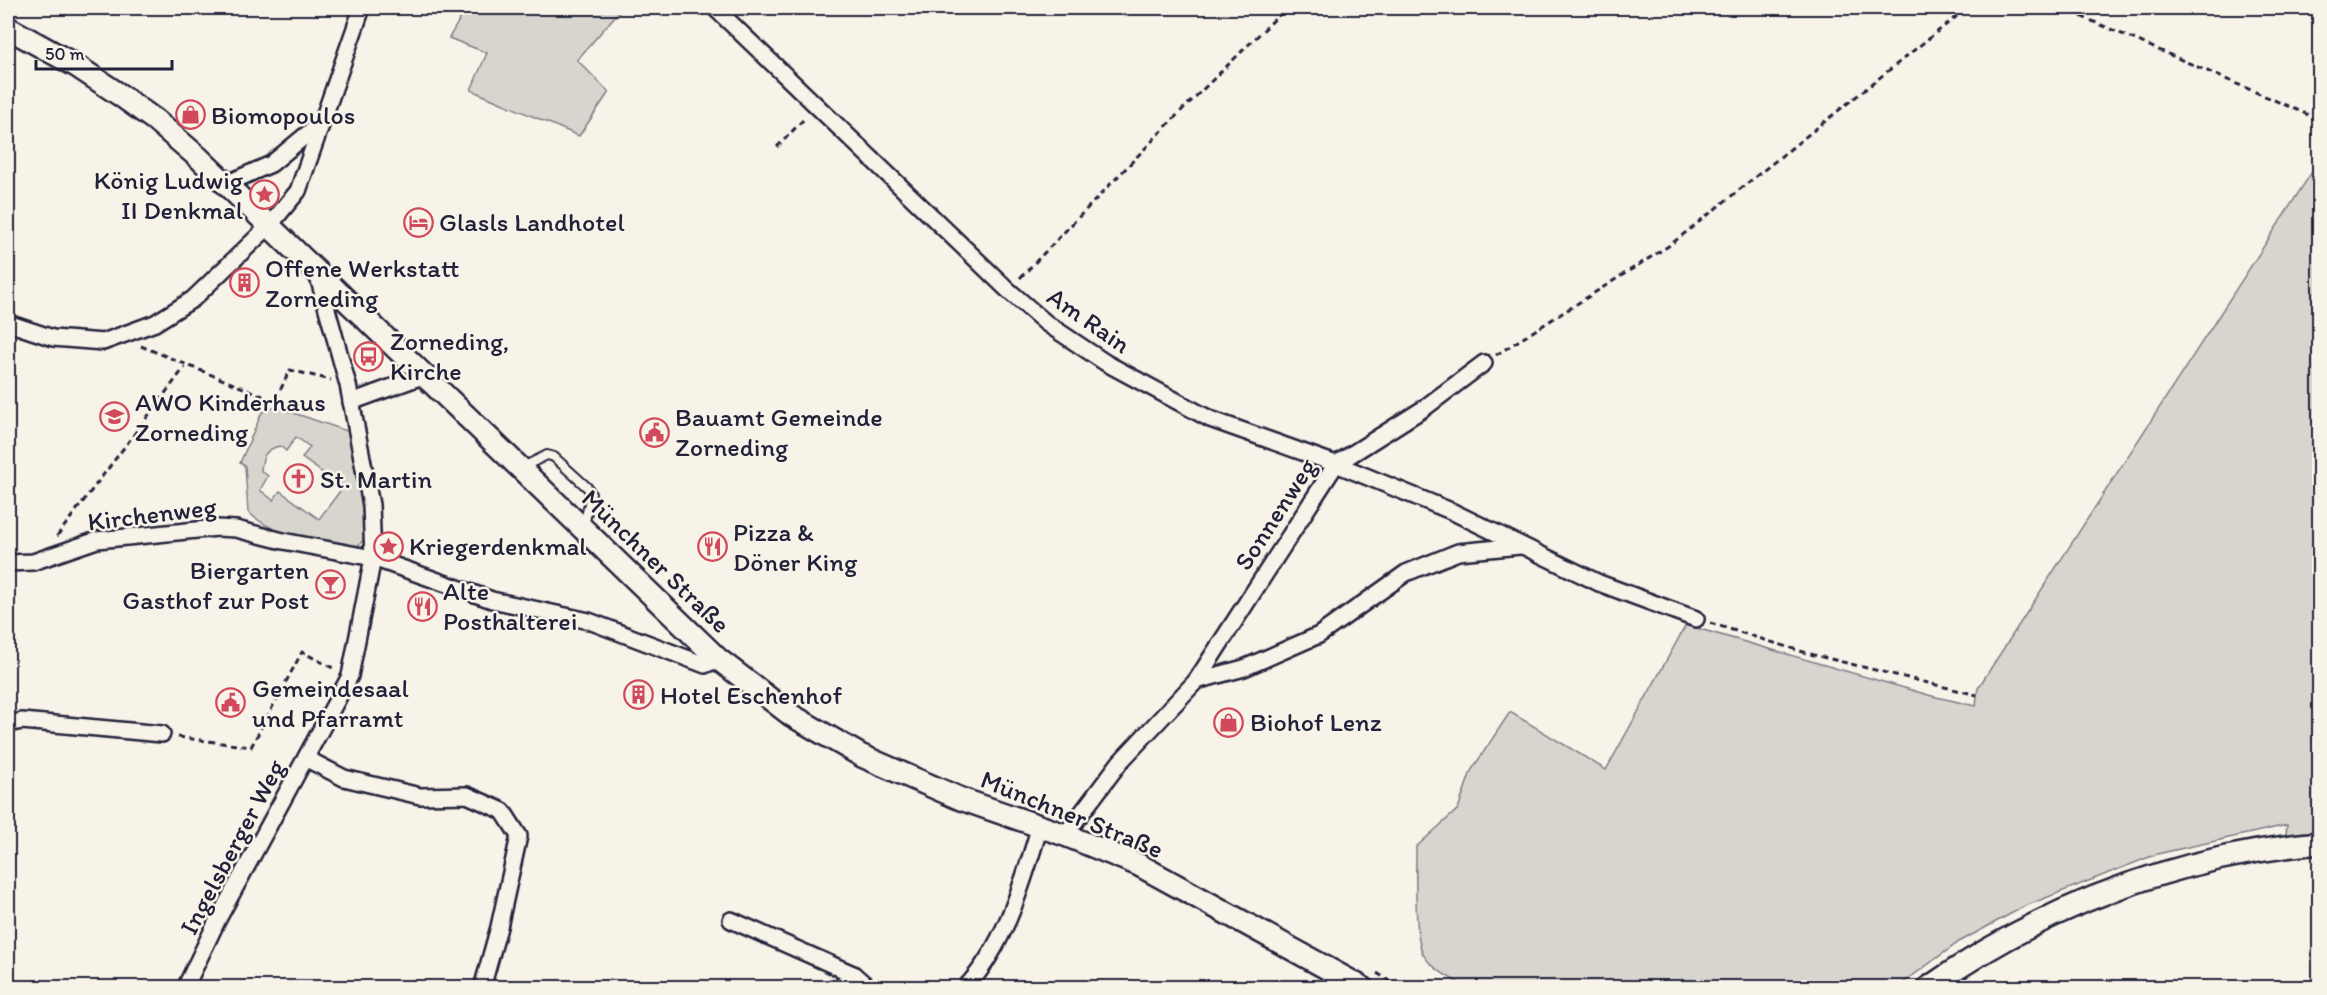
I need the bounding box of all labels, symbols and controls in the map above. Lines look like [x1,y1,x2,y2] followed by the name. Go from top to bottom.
[36,33,172,71] scale bar
[45,43,85,65] text: 50 m
[174,99,206,131] shop icon: Biomopoulos
[211,99,355,131] place label: Biomopoulos
[94,164,244,226] place label: König Ludwig II Denkmal
[248,179,280,211] place icon: König Ludwig II Denkmal
[402,206,434,238] hotel icon: Glasls Landhotel
[439,206,625,238] place label: Glasls Landhotel
[265,252,459,314] place label: Offene Werkstatt Zorneding
[228,267,260,299] building icon: Offene Werkstatt Zorneding
[1041,280,1137,360] street label: Am Rain
[390,325,509,387] place label: Zorneding, Kirche
[353,340,385,372] bus stop icon: Zorneding, Kirche
[135,386,326,448] place label: AWO Kinderhaus Zorneding
[98,401,130,433] school or university icon: AWO Kinderhaus Zorneding
[675,401,883,463] place label: Bauamt Gemeinde Zorneding
[638,416,670,448] public building icon: Bauamt Gemeinde Zorneding
[1227,451,1323,576] street label: Sonnenweg
[283,463,315,495] church icon: St. Martin
[320,463,432,495] place label: St. Martin
[575,482,737,640] street label: Münchner Straße
[86,490,219,538] street label: Kirchenweg
[733,516,858,578] place label: Pizza & Döner King
[372,530,404,562] place icon: Kriegerdenkmal
[409,530,587,562] place label: Kriegerdenkmal
[696,531,728,563] restaurant icon: Pizza & Döner King
[122,554,309,616] place label: Biergarten Gasthof zur Post
[314,569,346,601] bar icon: Biergarten Gasthof zur Post
[443,575,577,637] place label: Alte Posthalterei
[406,590,438,622] restaurant icon: Alte Posthalterei
[252,672,409,734] place label: Gemeindesaal und Pfarramt
[623,679,655,711] building icon: Hotel Eschenhof
[660,679,842,711] place label: Hotel Eschenhof
[215,687,247,719] public building icon: Gemeindesaal und Pfarramt
[1213,706,1245,738] shop icon: Biohof Lenz
[1250,706,1382,738] place label: Biohof Lenz
[172,753,292,940] street label: Ingelsberger Weg
[976,763,1168,865] street label: Münchner Straße

